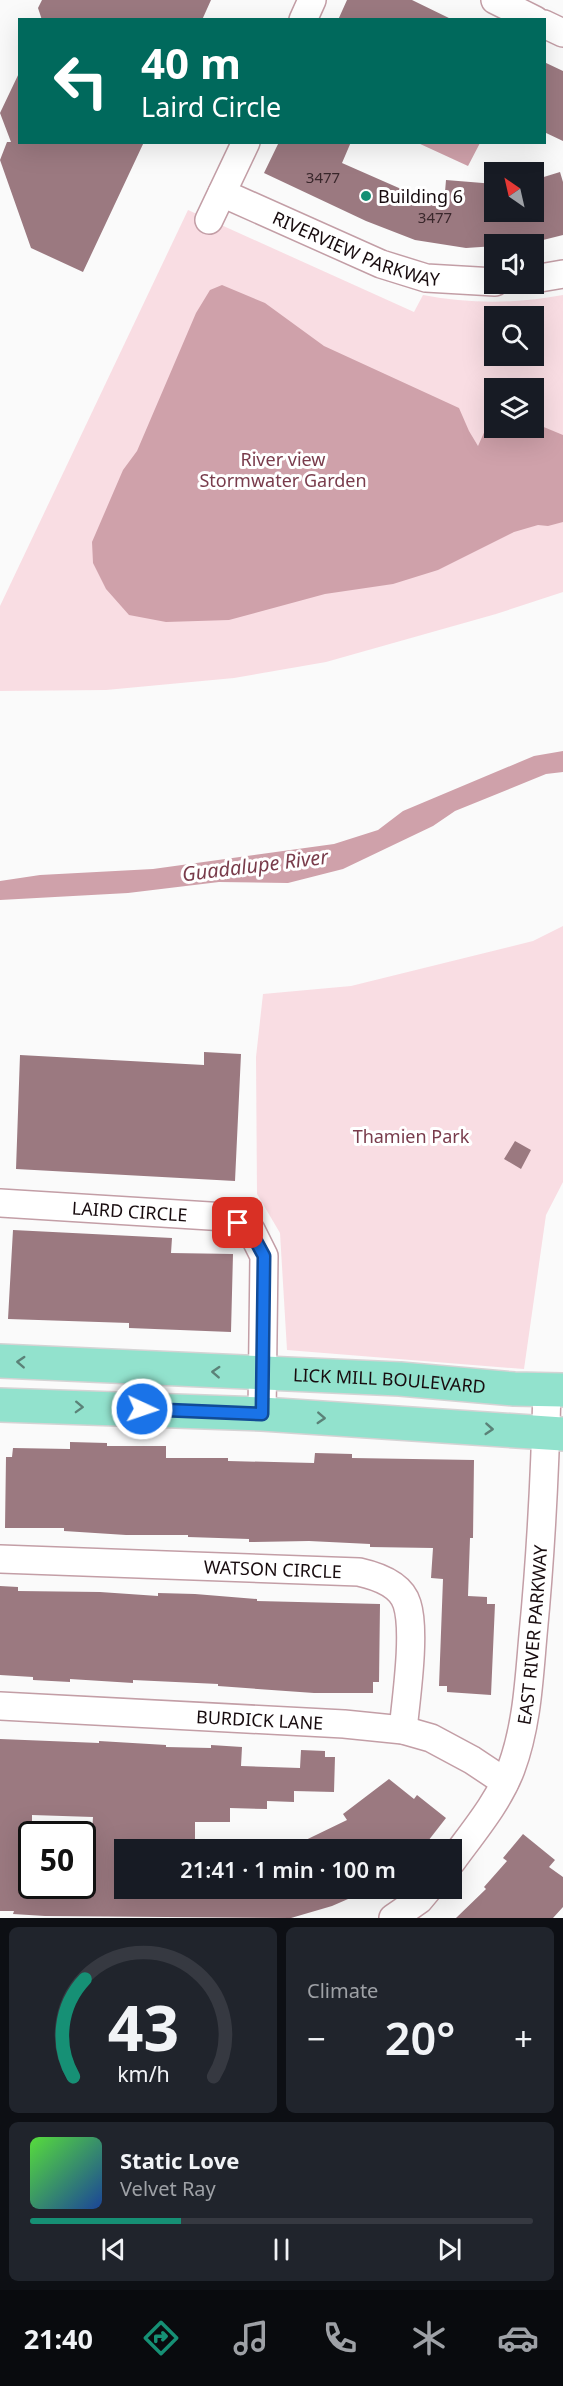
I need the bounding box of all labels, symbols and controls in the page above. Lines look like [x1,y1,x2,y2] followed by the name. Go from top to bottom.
[141,34,241,91] text: 40 m
[42,42,120,120] icon: left
[141,88,281,125] text: Laird Circle
[484,162,544,222] north arrow
[484,162,544,438] map controls
[306,167,340,187] house number: 3477
[378,184,463,208] place label: Building 6
[359,189,373,203] marker: Building 6
[269,205,441,291] street label: RIVERVIEW PARKWAY
[418,207,452,227] house number: 3477
[484,234,544,294] button: sound
[484,306,544,366] button: search
[484,378,544,438] button: layers
[199,447,367,492] park label: River view Stormwater Garden
[180,843,331,887] water label: Guadalupe River
[353,1124,470,1148] park label: Thamien Park
[71,1195,188,1227] street label: LAIRD CIRCLE
[212,1197,263,1248] pin
[221,1206,254,1239] icon: arrive
[16,1356,25,1369] one-way arrow
[293,1362,487,1398] street label: LICK MILL BOULEVARD
[211,1366,220,1379] one-way arrow
[110,1377,174,1441] position arrow
[75,1401,84,1414] one-way arrow
[316,1411,325,1424] one-way arrow
[484,1422,493,1435] one-way arrow
[511,1543,552,1727] street label: EAST RIVER PARKWAY
[203,1554,342,1583] street label: WATSON CIRCLE
[195,1704,324,1735] street label: BURDICK LANE
[18,1821,96,1899] speed limit sign: 50
[180,1854,396,1884] text: 21:41 · 1 min · 100 m
[307,1977,378,2004] text: Climate
[107,1984,179,2069] text: 43
[385,2007,455,2068] text: 20°
[307,2016,326,2061] text: −
[514,2016,533,2061] text: +
[117,2059,169,2088] text: km/h
[120,2145,239,2175] text: Static Love
[120,2175,216,2202] text: Velvet Ray
[97,2233,130,2266] icon: previous
[265,2233,298,2266] icon: pause
[433,2233,466,2266] icon: next
[140,2317,182,2359] icon: directions
[230,2317,272,2359] icon: music
[319,2317,361,2359] icon: phone
[408,2317,450,2359] icon: climate
[497,2317,539,2359] icon: car
[24,2320,93,2357] text: 21:40

